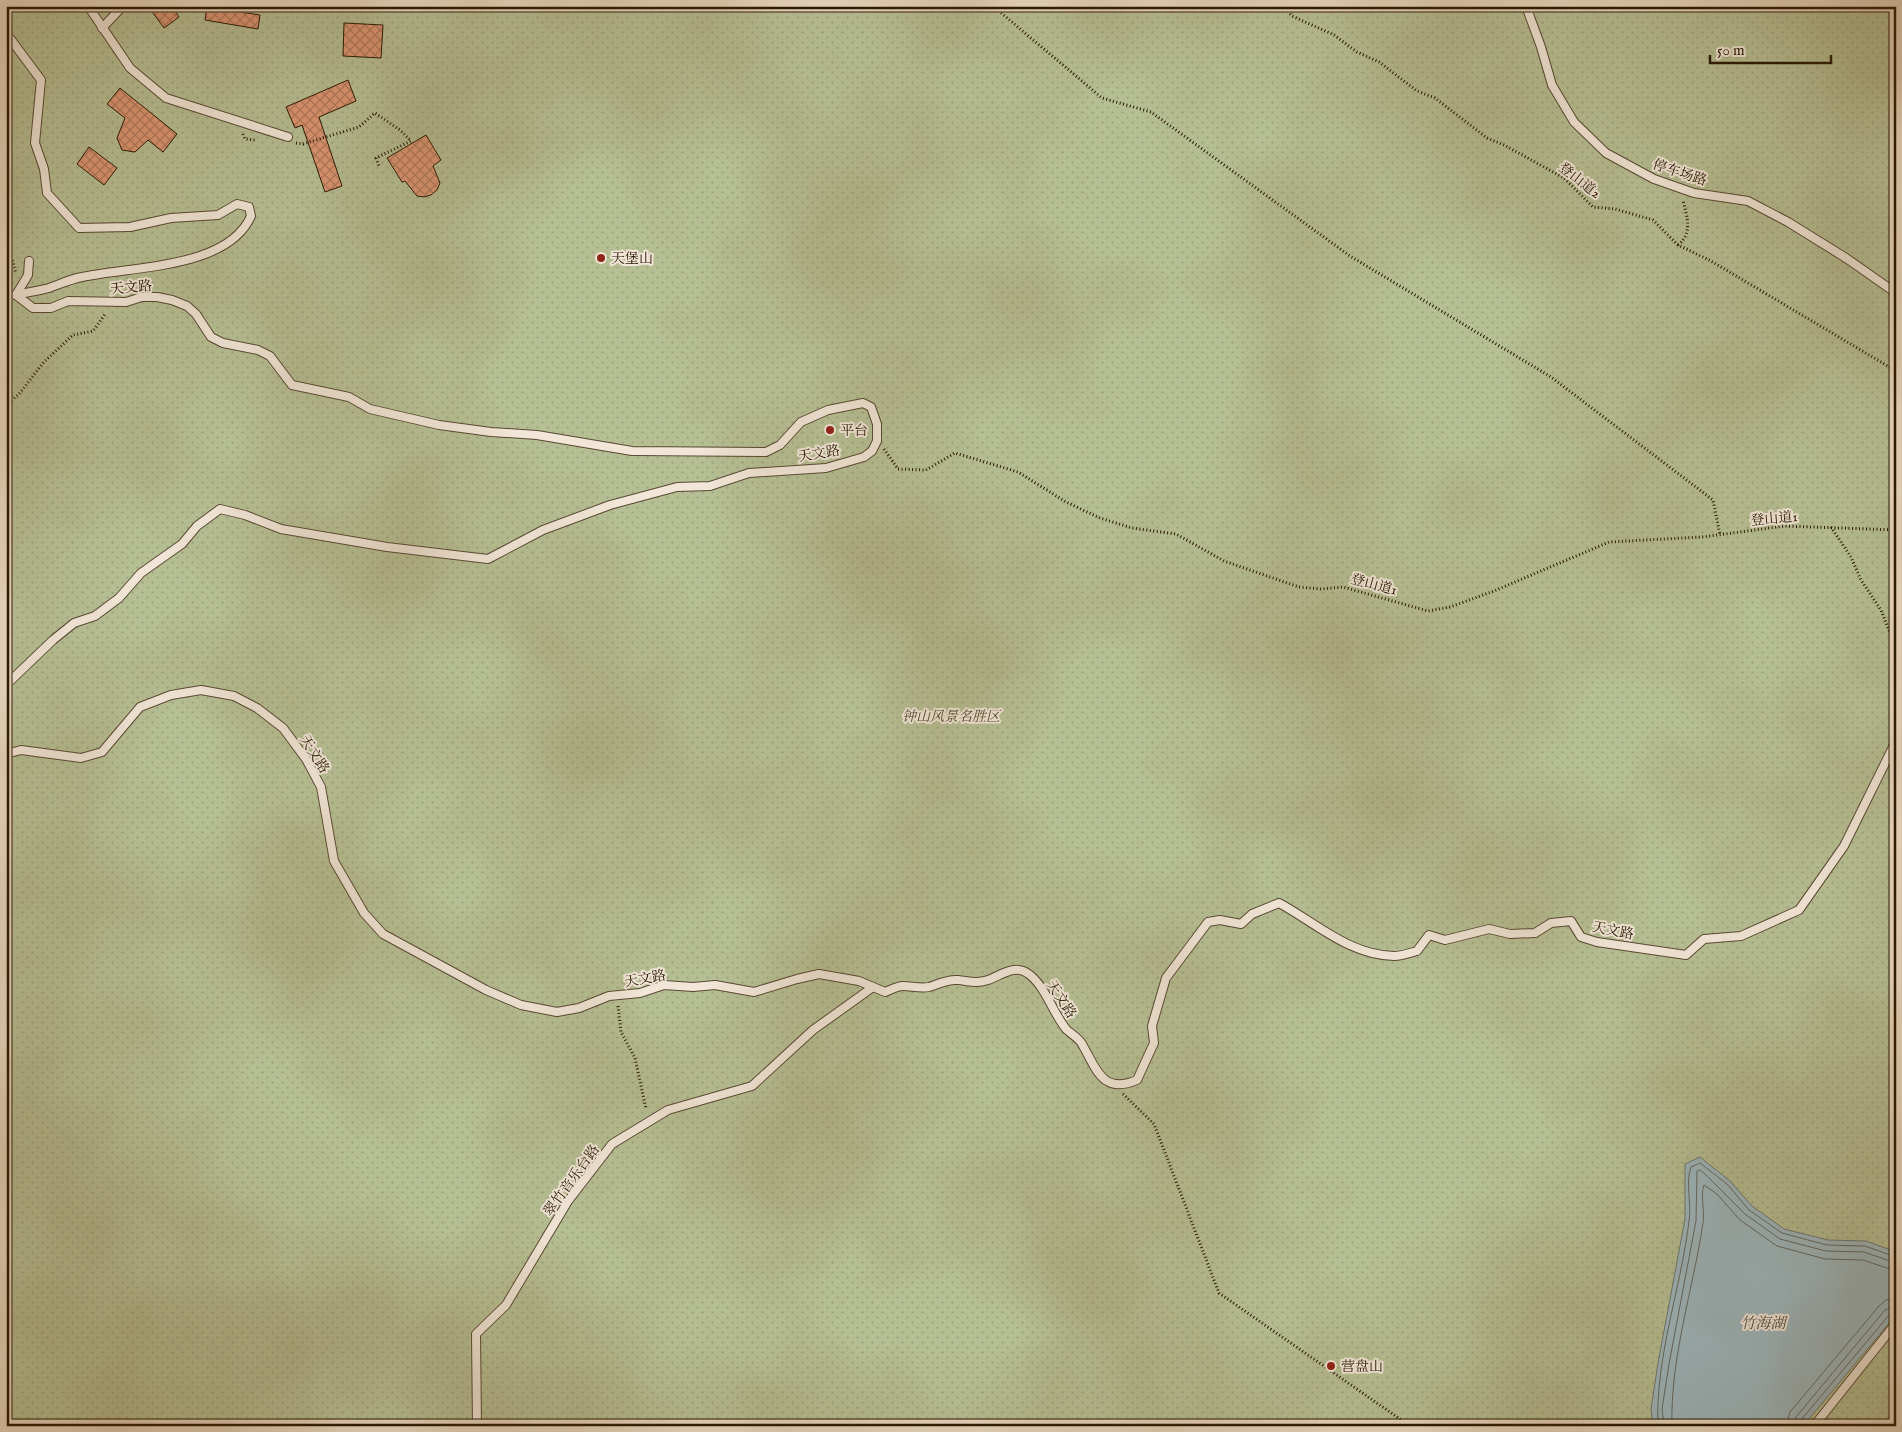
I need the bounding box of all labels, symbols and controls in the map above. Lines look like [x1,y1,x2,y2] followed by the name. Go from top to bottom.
[1710,32,1831,64] scale bar
[1717,41,1745,60] text: 50 m
[1650,156,1709,190] street label: 停车场路
[1555,159,1604,203] street label: 登山道2
[611,250,653,268] place label: 天堡山
[595,252,607,264] marker: 天堡山
[109,277,153,299] street label: 天文路
[840,422,868,440] place label: 平台
[824,424,836,436] marker: 平台
[797,442,841,466] street label: 天文路
[1750,508,1798,530] street label: 登山道1
[1349,570,1399,600] street label: 登山道1
[902,708,1002,726] park label: 钟山风景名胜区
[295,732,333,777] street label: 天文路
[1590,918,1635,944] street label: 天文路
[623,966,667,991] street label: 天文路
[1042,977,1080,1022] street label: 天文路
[540,1141,604,1220] street label: 翠竹音乐台路
[1740,1314,1788,1333] water label: 竹海湖
[1341,1358,1383,1376] place label: 营盘山
[1325,1360,1337,1372] marker: 营盘山

